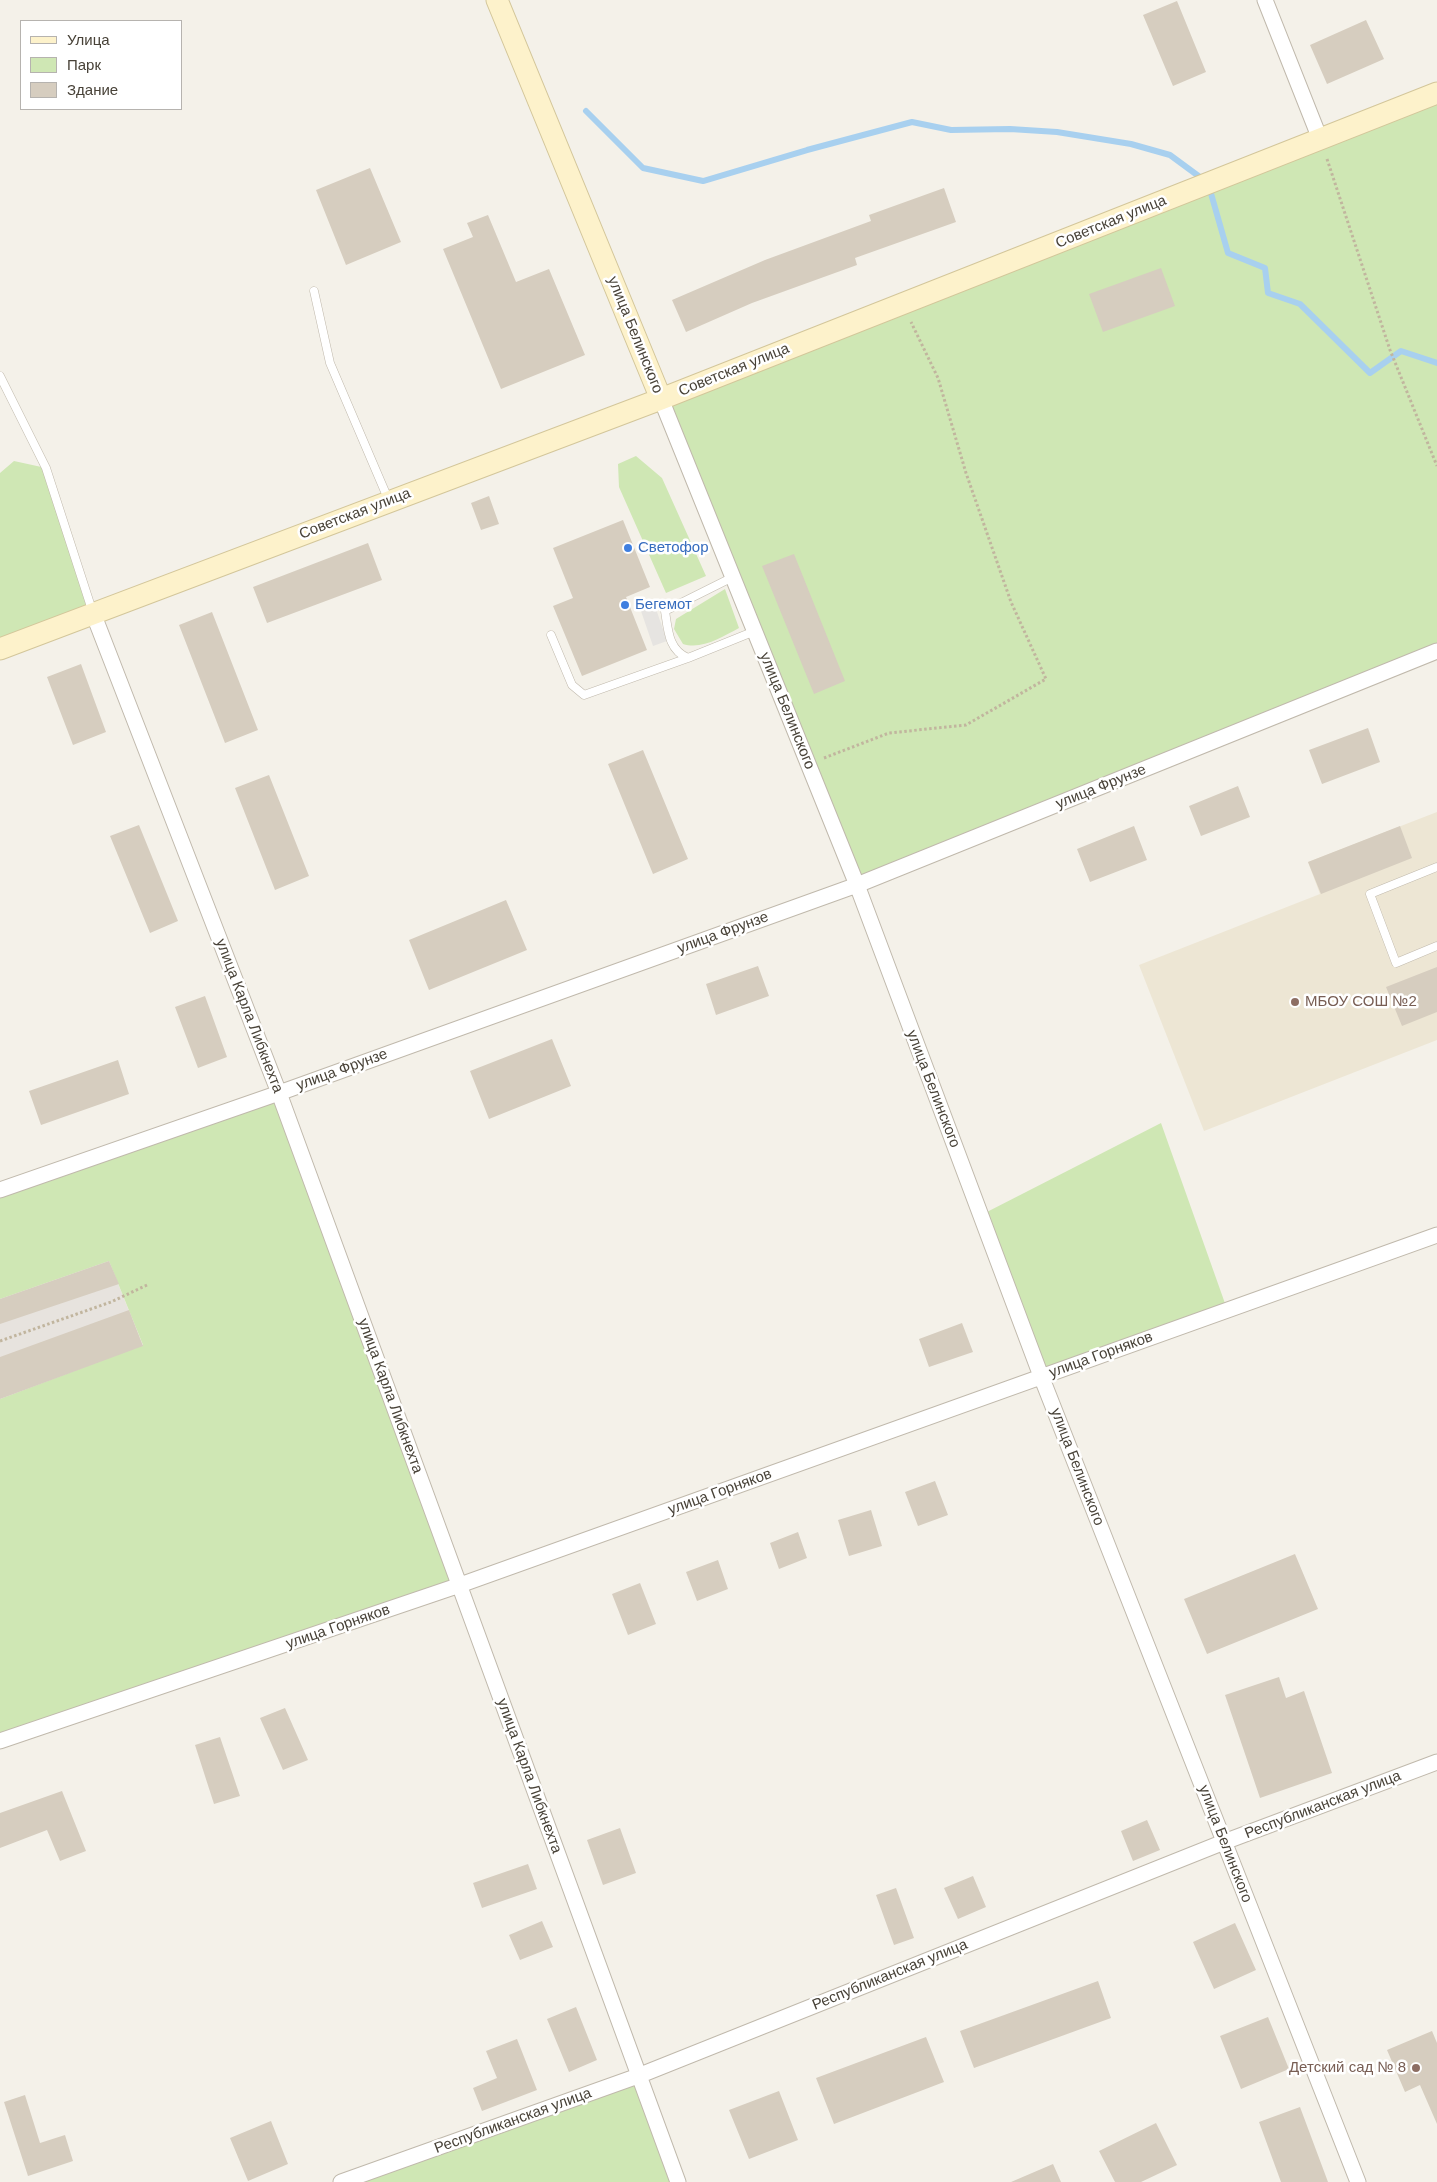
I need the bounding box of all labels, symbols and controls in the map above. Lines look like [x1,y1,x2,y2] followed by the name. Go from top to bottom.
[20,20,182,110] legend
[67,31,110,48] text: Улица
[67,56,101,73] text: Парк
[67,81,118,98] text: Здание
[1053,192,1169,252] street label: Советская улица
[603,274,667,396] street label: улица Белинского
[676,340,792,400] street label: Советская улица
[297,484,413,544] street label: Советская улица
[638,539,709,557] place label: Светофор
[622,542,634,554] marker: Светофор
[635,596,692,614] place label: Бегемот
[619,599,631,611] marker: Бегемот
[755,650,819,772] street label: улица Белинского
[1053,761,1149,813] street label: улица Фрунзе
[675,908,771,958] street label: улица Фрунзе
[211,936,287,1096] street label: улица Карла Либкнехта
[1305,993,1417,1011] place label: МБОУ СОШ №2
[1289,996,1301,1008] marker: МБОУ СОШ №2
[902,1028,964,1150] street label: улица Белинского
[294,1045,390,1095] street label: улица Фрунзе
[354,1316,426,1476] street label: улица Карла Либкнехта
[1047,1328,1155,1382] street label: улица Горняков
[1046,1406,1108,1528] street label: улица Белинского
[666,1465,774,1519] street label: улица Горняков
[284,1601,392,1653] street label: улица Горняков
[493,1696,565,1856] street label: улица Карла Либкнехта
[1242,1767,1404,1843] street label: Республиканская улица
[1194,1783,1256,1905] street label: улица Белинского
[810,1936,970,2014] street label: Республиканская улица
[1289,2059,1406,2077] place label: Детский сад № 8
[1410,2062,1422,2074] marker: Детский сад № 8
[432,2084,594,2158] street label: Республиканская улица

